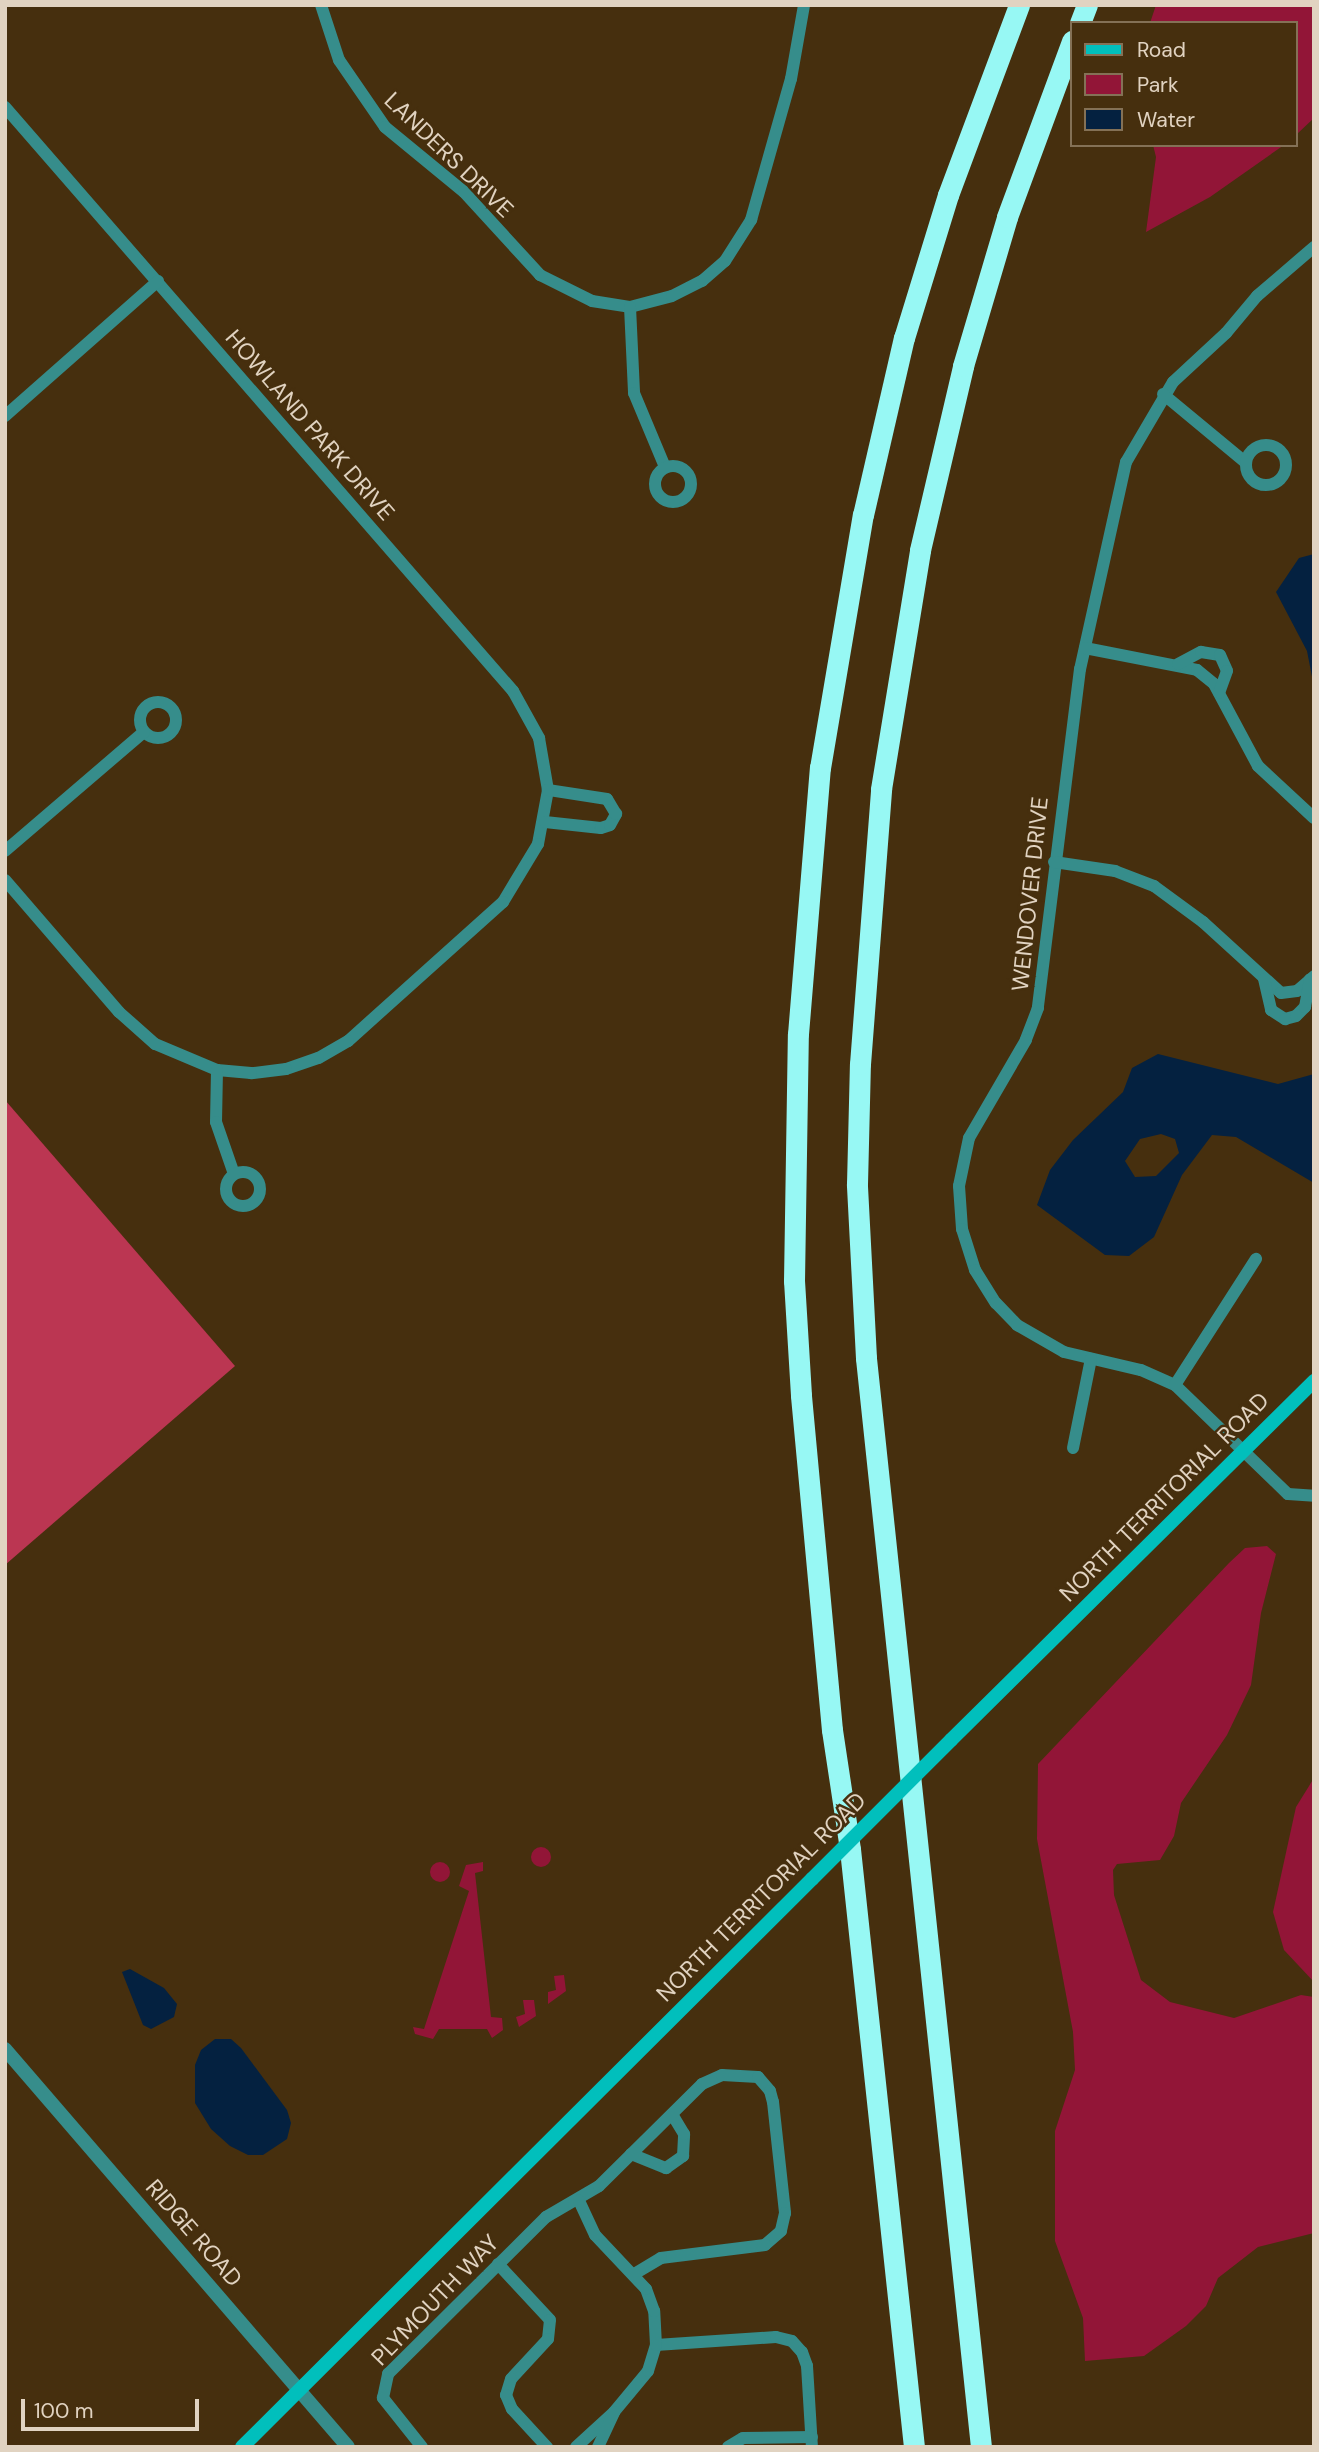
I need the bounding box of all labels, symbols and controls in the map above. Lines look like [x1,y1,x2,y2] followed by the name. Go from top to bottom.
[1070,21,1298,147] legend
[1137,36,1186,64] text: Road
[1137,71,1178,99] text: Park
[379,87,519,223] street label: LANDERS DRIVE
[1137,106,1195,134] text: Water
[220,324,400,526] street label: HOWLAND PARK DRIVE
[1006,795,1054,993] street label: WENDOVER DRIVE
[1054,1387,1274,1607] street label: NORTH TERRITORIAL ROAD
[651,1787,871,2007] street label: NORTH TERRITORIAL ROAD
[140,2174,248,2292] street label: RIDGE ROAD
[366,2229,504,2371] street label: PLYMOUTH WAY
[24,2386,203,2430] scale bar
[34,2397,94,2425] text: 100 m

